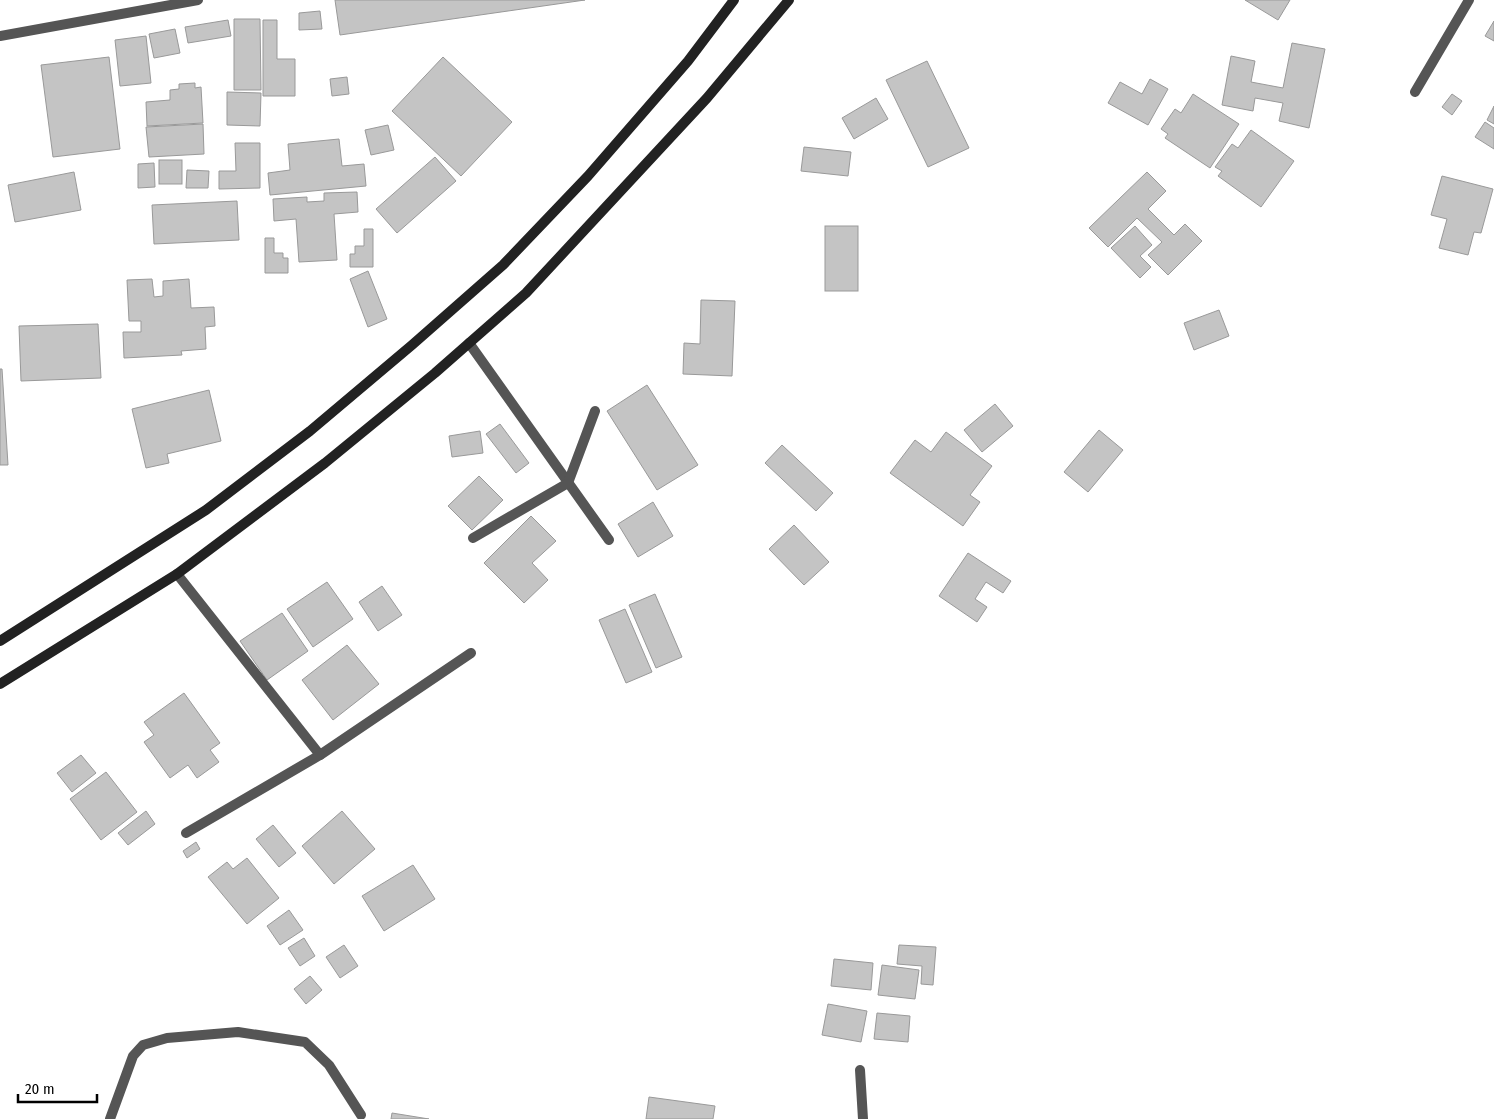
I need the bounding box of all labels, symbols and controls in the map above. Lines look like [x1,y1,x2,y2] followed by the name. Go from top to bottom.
[18,1072,96,1104] scale bar
[25,1080,55,1098] text: 20 m

